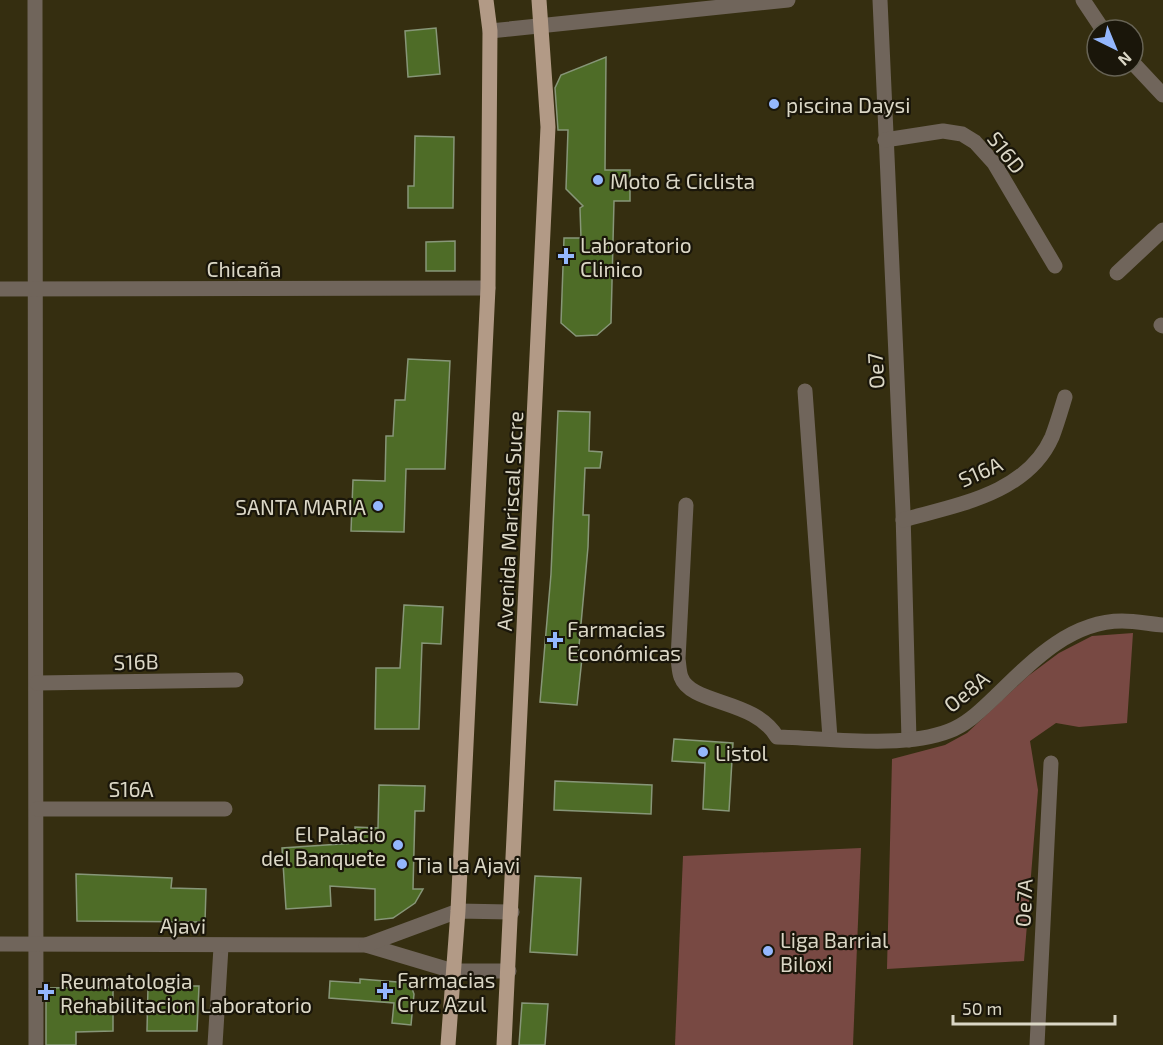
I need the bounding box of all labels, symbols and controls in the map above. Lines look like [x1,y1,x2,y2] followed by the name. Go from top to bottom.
[1085,18,1145,78] north arrow
[1115,48,1136,70] text: N
[786,92,910,117] place label: piscina Daysi
[767,97,781,111] marker: piscina Daysi
[983,126,1031,178] street label: S16D
[610,168,755,193] place label: Moto & Ciclista
[591,173,605,187] marker: Moto & Ciclista
[580,232,692,281] place label: Laboratorio Clinico
[557,247,575,265] marker: Laboratorio Clinico
[207,256,281,281] street label: Chicaña
[862,352,888,390] street label: Oe7
[491,410,527,632] street label: Avenida Mariscal Sucre
[954,450,1006,492] street label: S16A
[235,494,366,519] place label: SANTA MARIA
[371,499,385,513] marker: SANTA MARIA
[567,616,681,665] place label: Farmacias Económicas
[548,633,562,647] marker: Farmacias Económicas
[113,648,159,674] street label: S16B
[938,665,994,717] street label: Oe8A
[715,740,769,765] place label: Listol
[696,745,710,759] marker: Listol
[108,776,154,801] street label: S16A
[261,821,386,870] place label: El Palacio del Banquete
[391,838,405,852] marker: El Palacio del Banquete
[414,852,520,878] place label: Tia La Ajavi
[395,857,409,871] marker: Tia La Ajavi
[1009,878,1037,928] street label: Oe7A
[160,912,206,939] street label: Ajavi
[780,927,889,976] place label: Liga Barrial Biloxi
[761,944,775,958] marker: Liga Barrial Biloxi
[397,967,495,1016] place label: Farmacias Cruz Azul
[60,968,312,1017] place label: Reumatologia Rehabilitacion Laboratorio
[37,983,55,1001] marker: Reumatologia Rehabilitacion Laboratorio
[378,984,392,998] marker: Farmacias Cruz Azul
[953,988,1115,1026] scale bar
[962,997,1002,1019] text: 50 m

